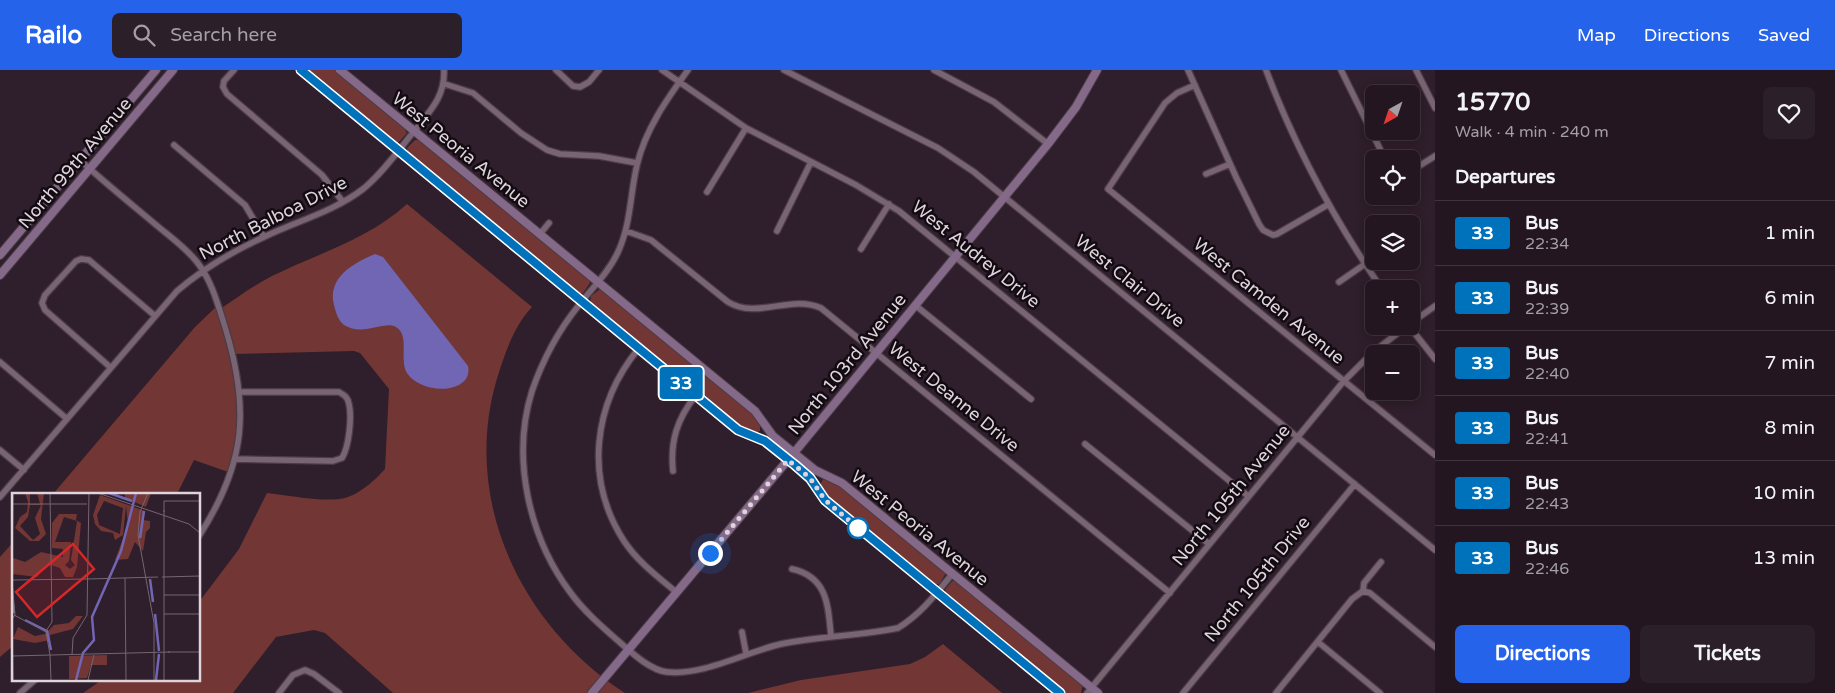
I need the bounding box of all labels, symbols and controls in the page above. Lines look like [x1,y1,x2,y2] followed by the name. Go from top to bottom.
[112,13,462,58] search box
[25,21,82,50] text: Railo
[130,21,158,49] icon: search
[170,24,277,46] text: Search here
[1577,24,1616,46] text: Map
[1644,24,1730,46] text: Directions
[1758,24,1810,46] text: Saved
[1365,85,1420,140] north arrow
[1365,85,1420,400] map controls
[1763,87,1815,139] button: heart
[388,88,534,212] street label: West Peoria Avenue
[1455,88,1530,117] text: 15770
[14,93,136,233] street label: North 99th Avenue
[1455,122,1609,142] text: Walk · 4 min · 240 m
[1365,150,1420,205] button: locate
[1455,166,1555,188] text: Departures
[195,171,351,265] street label: North Balboa Drive
[907,196,1045,312] street label: West Audrey Drive
[1525,212,1559,234] text: Bus
[1365,215,1420,270] button: layers
[1471,222,1494,244] text: 33
[1764,222,1815,244] text: 1 min
[1071,230,1189,332] street label: West Clair Drive
[1189,233,1349,369] street label: West Camden Avenue
[1525,234,1569,254] text: 22:34
[1525,277,1559,299] text: Bus
[1365,280,1420,335] button: +
[1471,287,1494,309] text: 33
[1764,287,1815,309] text: 6 min
[783,289,911,439] street label: North 103rd Avenue
[1525,299,1569,319] text: 22:39
[884,337,1024,457] street label: West Deanne Drive
[1525,342,1559,364] text: Bus
[1365,345,1420,400] button: −
[1471,352,1494,374] text: 33
[1764,352,1815,374] text: 7 min
[1525,364,1569,384] text: 22:40
[658,367,704,399] line badge: 33
[670,372,692,394] text: 33
[1525,407,1559,429] text: Bus
[1471,417,1494,439] text: 33
[1764,417,1815,439] text: 8 min
[1167,420,1295,570] street label: North 105th Avenue
[1525,429,1569,449] text: 22:41
[847,466,993,590] street label: West Peoria Avenue
[1525,472,1559,494] text: Bus
[1471,482,1494,504] text: 33
[1752,482,1815,504] text: 10 min
[12,493,200,680] inset map
[1525,494,1569,514] text: 22:43
[1200,512,1314,646] street label: North 105th Drive
[847,517,869,539] unlabelled marker
[1525,537,1559,559] text: Bus
[698,541,723,566] your location
[1471,547,1494,569] text: 33
[1752,547,1815,569] text: 13 min
[1525,559,1569,579] text: 22:46
[1455,625,1630,683] button: Directions
[1640,625,1815,683] button: Tickets

